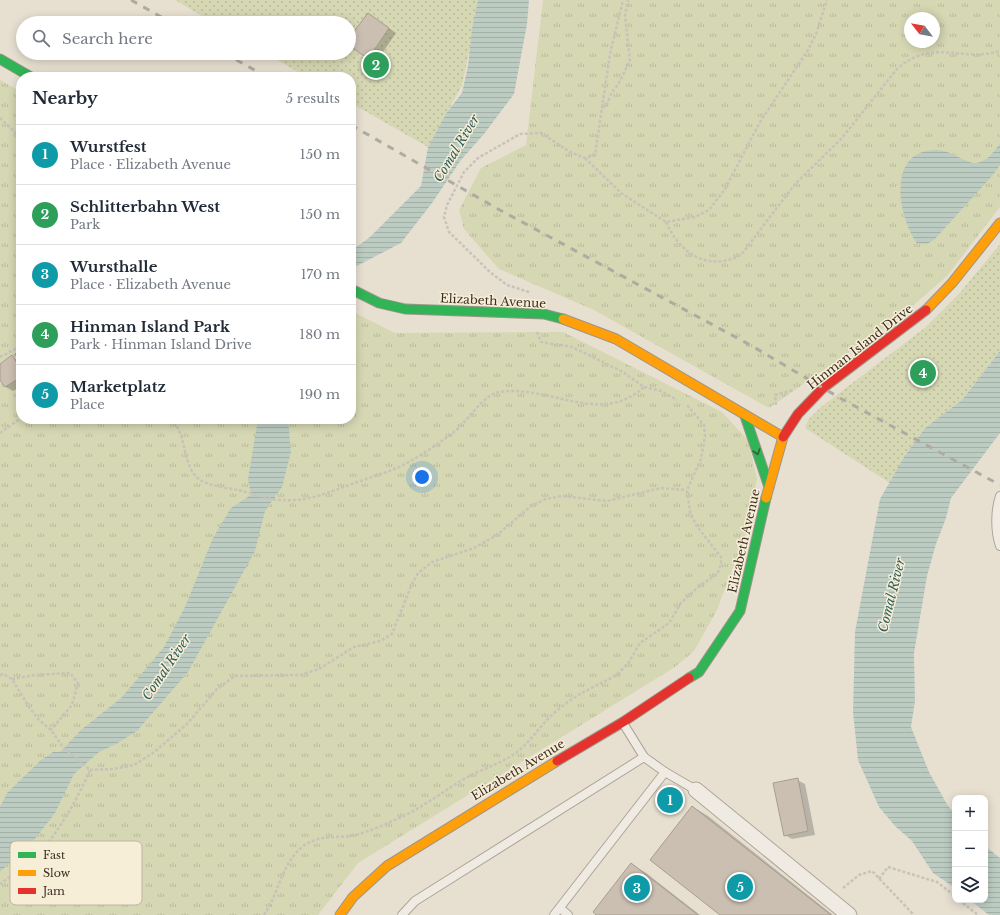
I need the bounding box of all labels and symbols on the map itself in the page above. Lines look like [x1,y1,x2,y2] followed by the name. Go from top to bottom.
[904,12,940,48] north arrow
[363,50,389,80] pin: 2
[430,111,484,185] water label: Comal River
[440,290,547,311] street label: Elizabeth Avenue
[804,301,916,392] street label: Hinman Island Drive
[910,358,936,388] pin: 4
[753,448,761,455] one-way arrow
[412,467,432,487] your location
[724,487,763,594] street label: Elizabeth Avenue
[874,555,909,634] water label: Comal River
[138,630,195,703] water label: Comal River
[468,736,567,803] street label: Elizabeth Avenue
[657,785,683,815] pin: 1
[10,841,142,905] legend
[43,848,66,862] text: Fast
[43,866,71,880] text: Slow
[727,872,753,902] pin: 5
[624,873,650,903] pin: 3
[41,884,65,898] text: Jam

